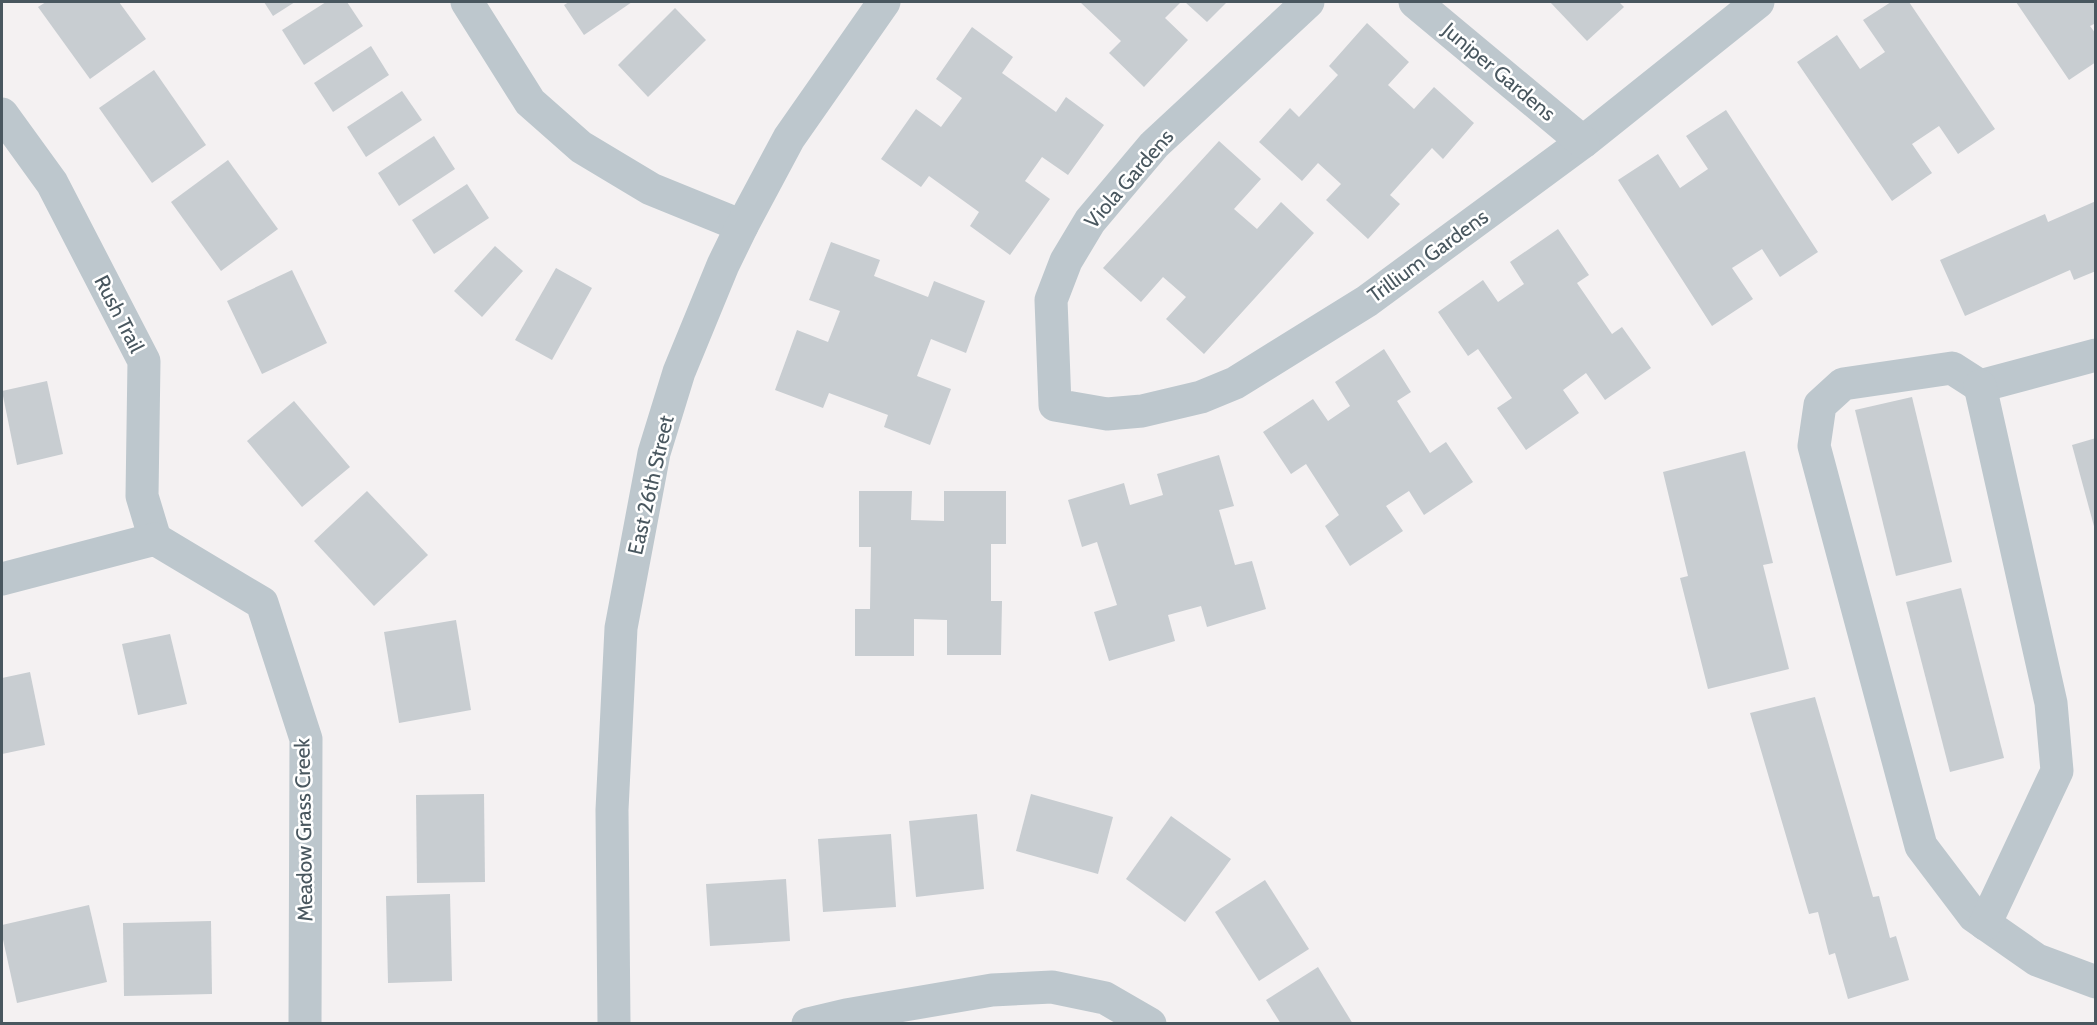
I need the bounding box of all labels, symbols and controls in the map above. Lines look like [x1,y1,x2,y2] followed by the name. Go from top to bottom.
[1437,17,1561,126] street label: Juniper Gardens
[1079,124,1179,233] street label: Viola Gardens
[1363,203,1493,308] street label: Trillium Gardens
[89,271,150,357] street label: Rush Trail
[622,413,679,557] street label: East 26th Street
[289,738,318,922] street label: Meadow Grass Creek

